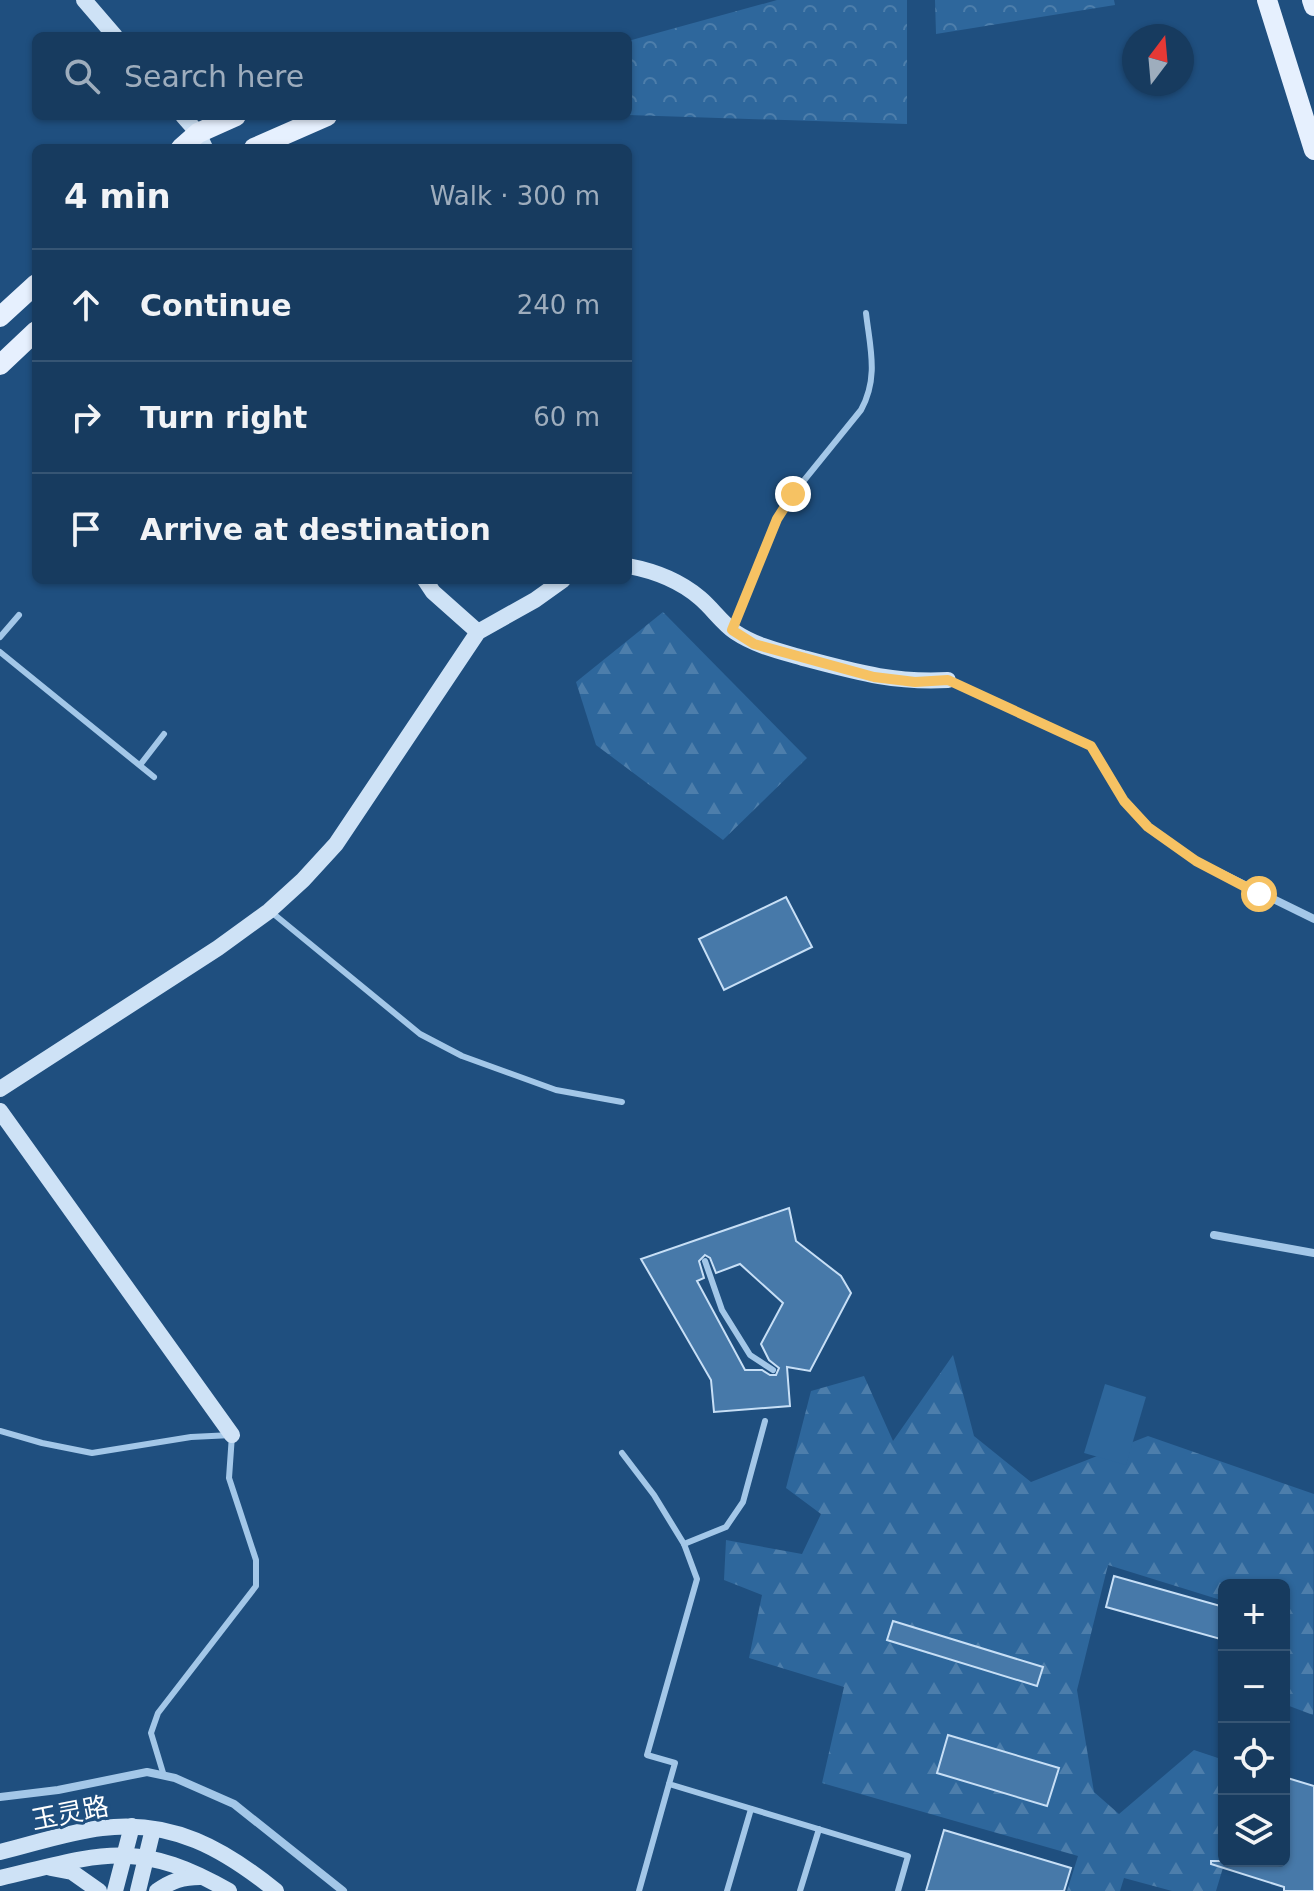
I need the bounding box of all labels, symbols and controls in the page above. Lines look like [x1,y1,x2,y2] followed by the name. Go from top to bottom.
[1122,24,1194,96] north arrow
[32,32,632,120] search box
[60,54,104,98] icon: search
[124,59,304,94] text: Search here
[64,176,171,216] text: 4 min
[430,181,600,211] text: Walk · 300 m
[64,283,108,327] icon: ahead
[140,288,292,323] text: Continue
[517,290,600,320] text: 240 m
[64,395,108,439] icon: right
[140,400,307,435] text: Turn right
[533,402,600,432] text: 60 m
[775,476,811,512] route end
[64,507,108,551] icon: arrive
[140,512,491,547] text: Arrive at destination
[1241,876,1277,912] route start
[1218,1579,1290,1867] map controls
[1218,1579,1290,1651] button: +
[1218,1651,1290,1723] button: −
[1218,1723,1290,1795] button: locate
[29,1791,111,1835] street label: 玉灵路
[1218,1795,1290,1867] button: layers

